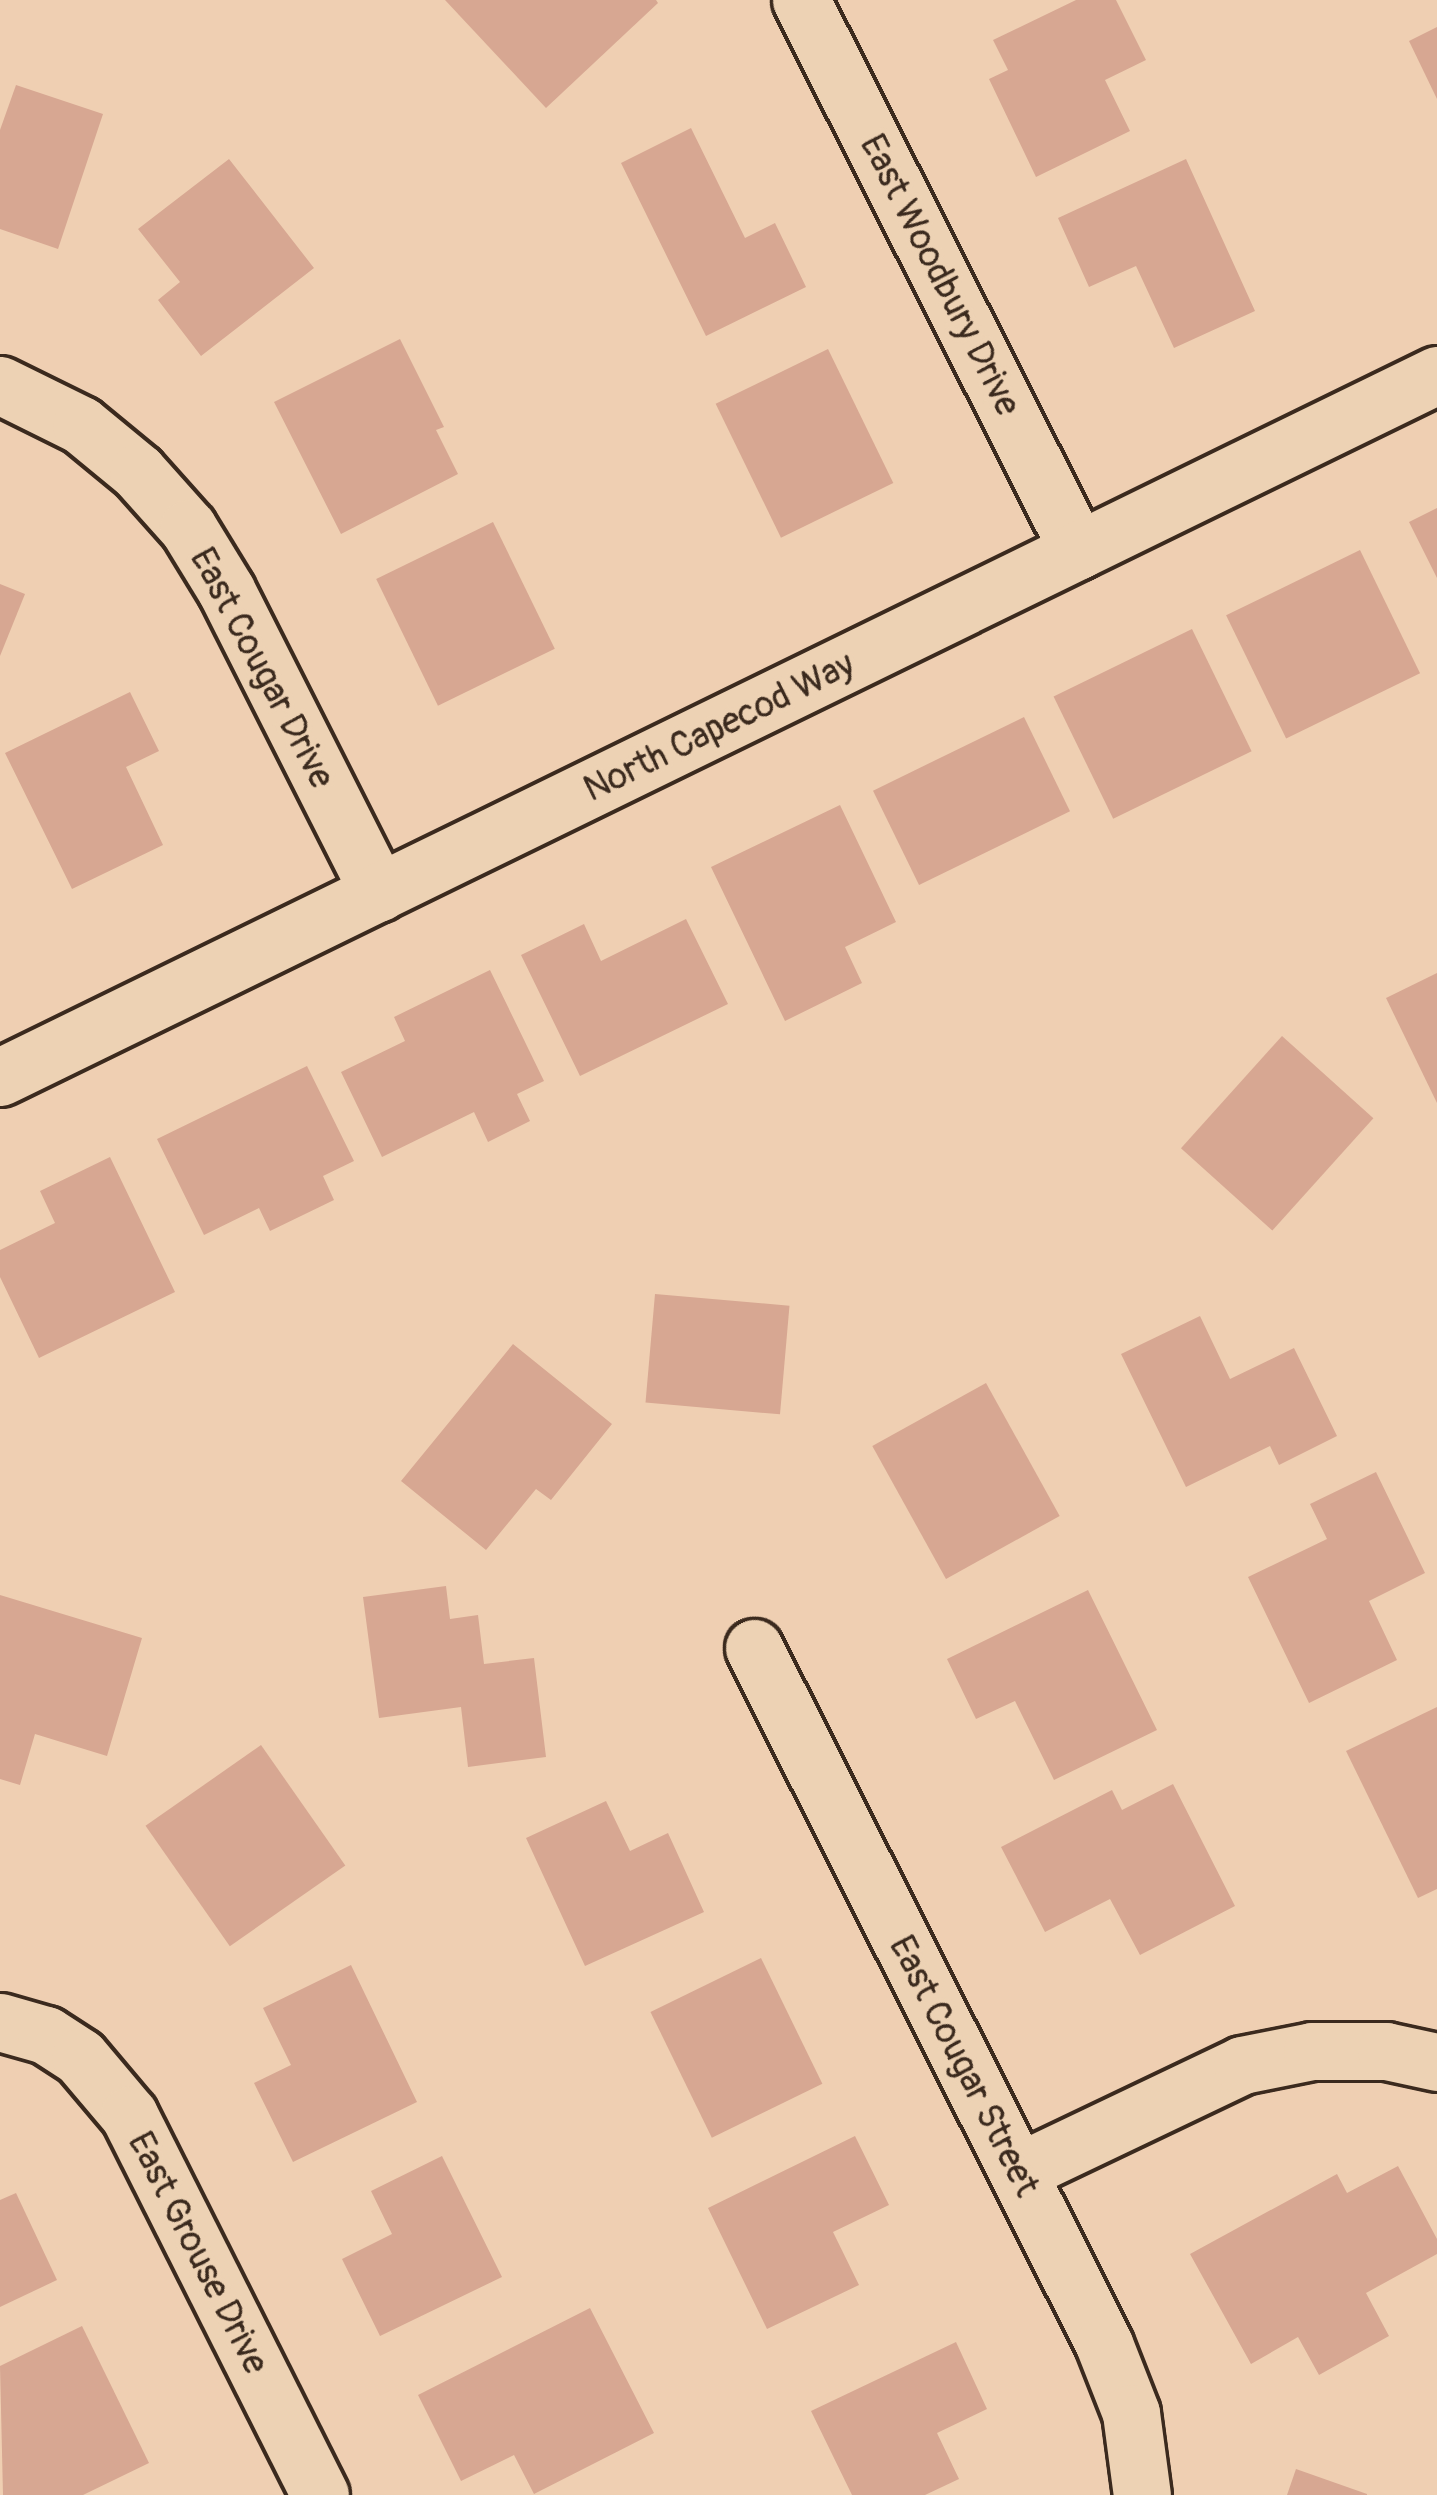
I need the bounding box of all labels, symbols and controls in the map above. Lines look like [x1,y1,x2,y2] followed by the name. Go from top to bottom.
[850,127,1030,423] street label: East Woodbury Drive
[181,540,343,796] street label: East Cougar Drive
[577,643,861,811] street label: North Capecod Way
[880,1928,1048,2204] street label: East Cougar Street
[118,2125,278,2381] street label: East Grouse Drive

